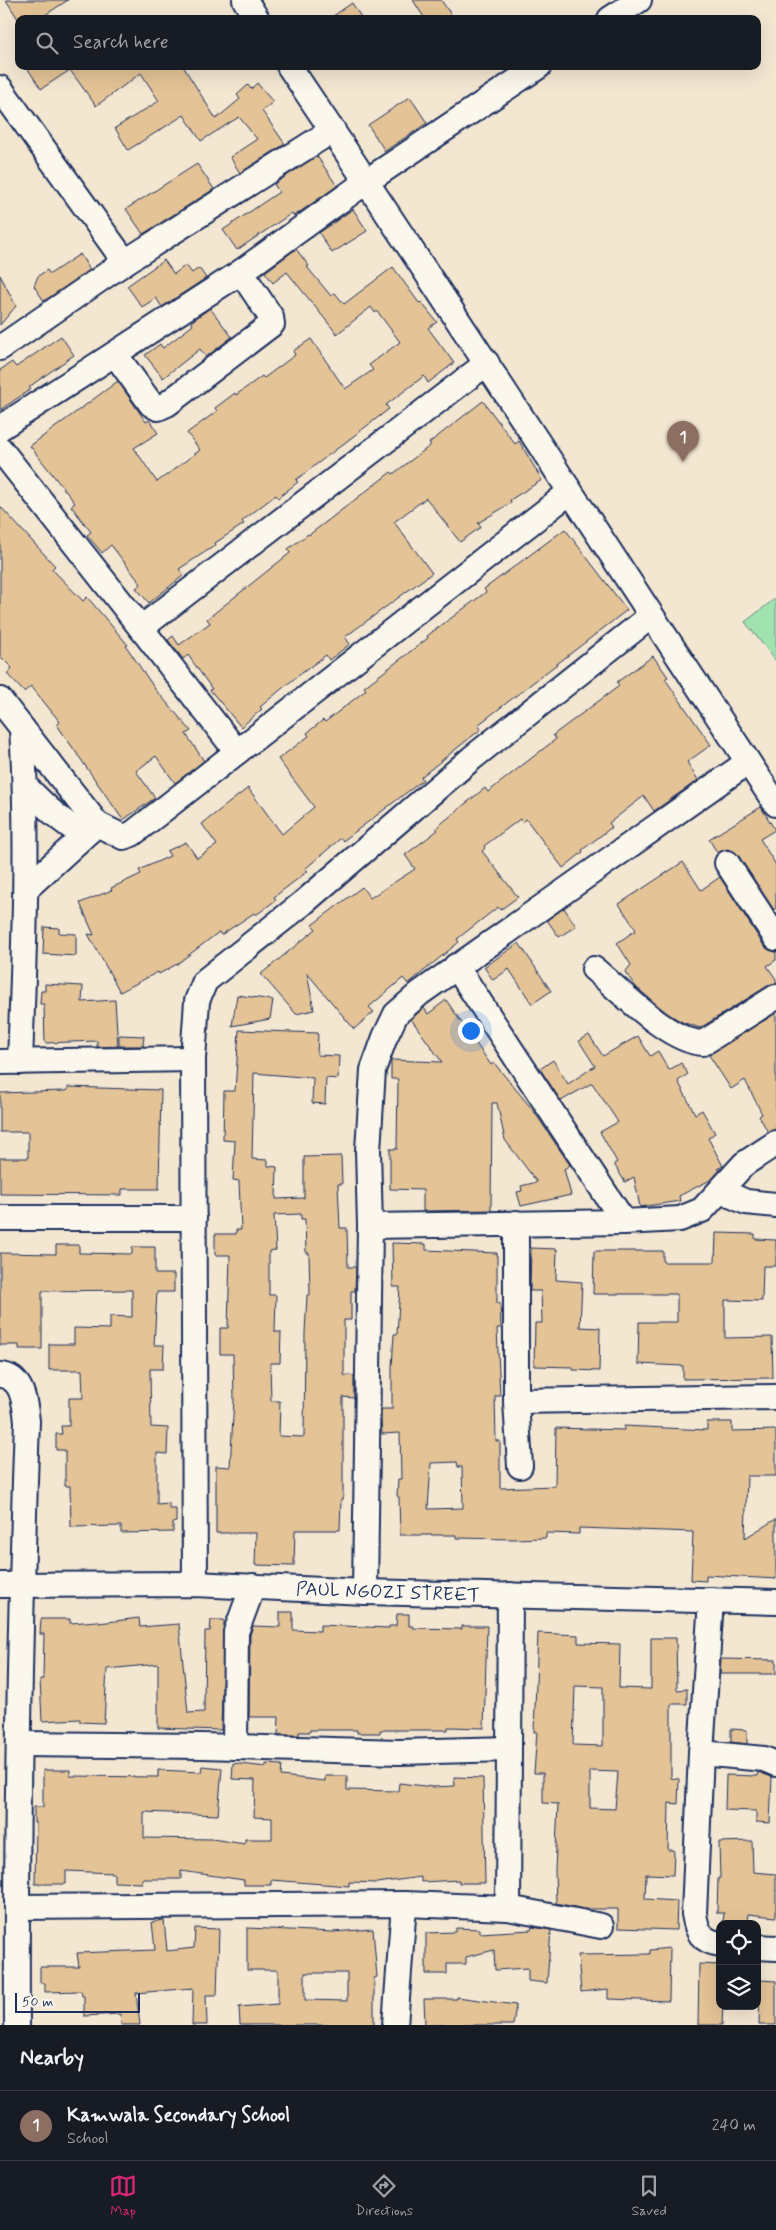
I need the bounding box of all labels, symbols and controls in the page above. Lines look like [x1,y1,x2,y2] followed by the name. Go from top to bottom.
[15,15,761,70] search box
[33,29,61,57] icon: search
[73,30,169,55] text: Search here
[667,421,699,462] pin: 1
[458,1018,484,1044] your location
[296,1577,480,1608] street label: PAUL NGOZI STREET
[716,1920,761,2010] map controls
[716,1920,761,1965] button: locate
[716,1965,761,2010] button: layers
[15,1990,140,2013] scale bar
[22,1993,53,2011] text: 50 m
[20,2044,84,2072] text: Nearby
[67,2103,290,2128] text: Kamwala Secondary School
[32,2115,40,2136] text: 1
[712,2115,756,2136] text: 240 m
[67,2128,108,2149] text: School
[109,2172,137,2220] tab: Map
[356,2172,413,2220] tab: Directions
[631,2172,667,2220] tab: Saved

